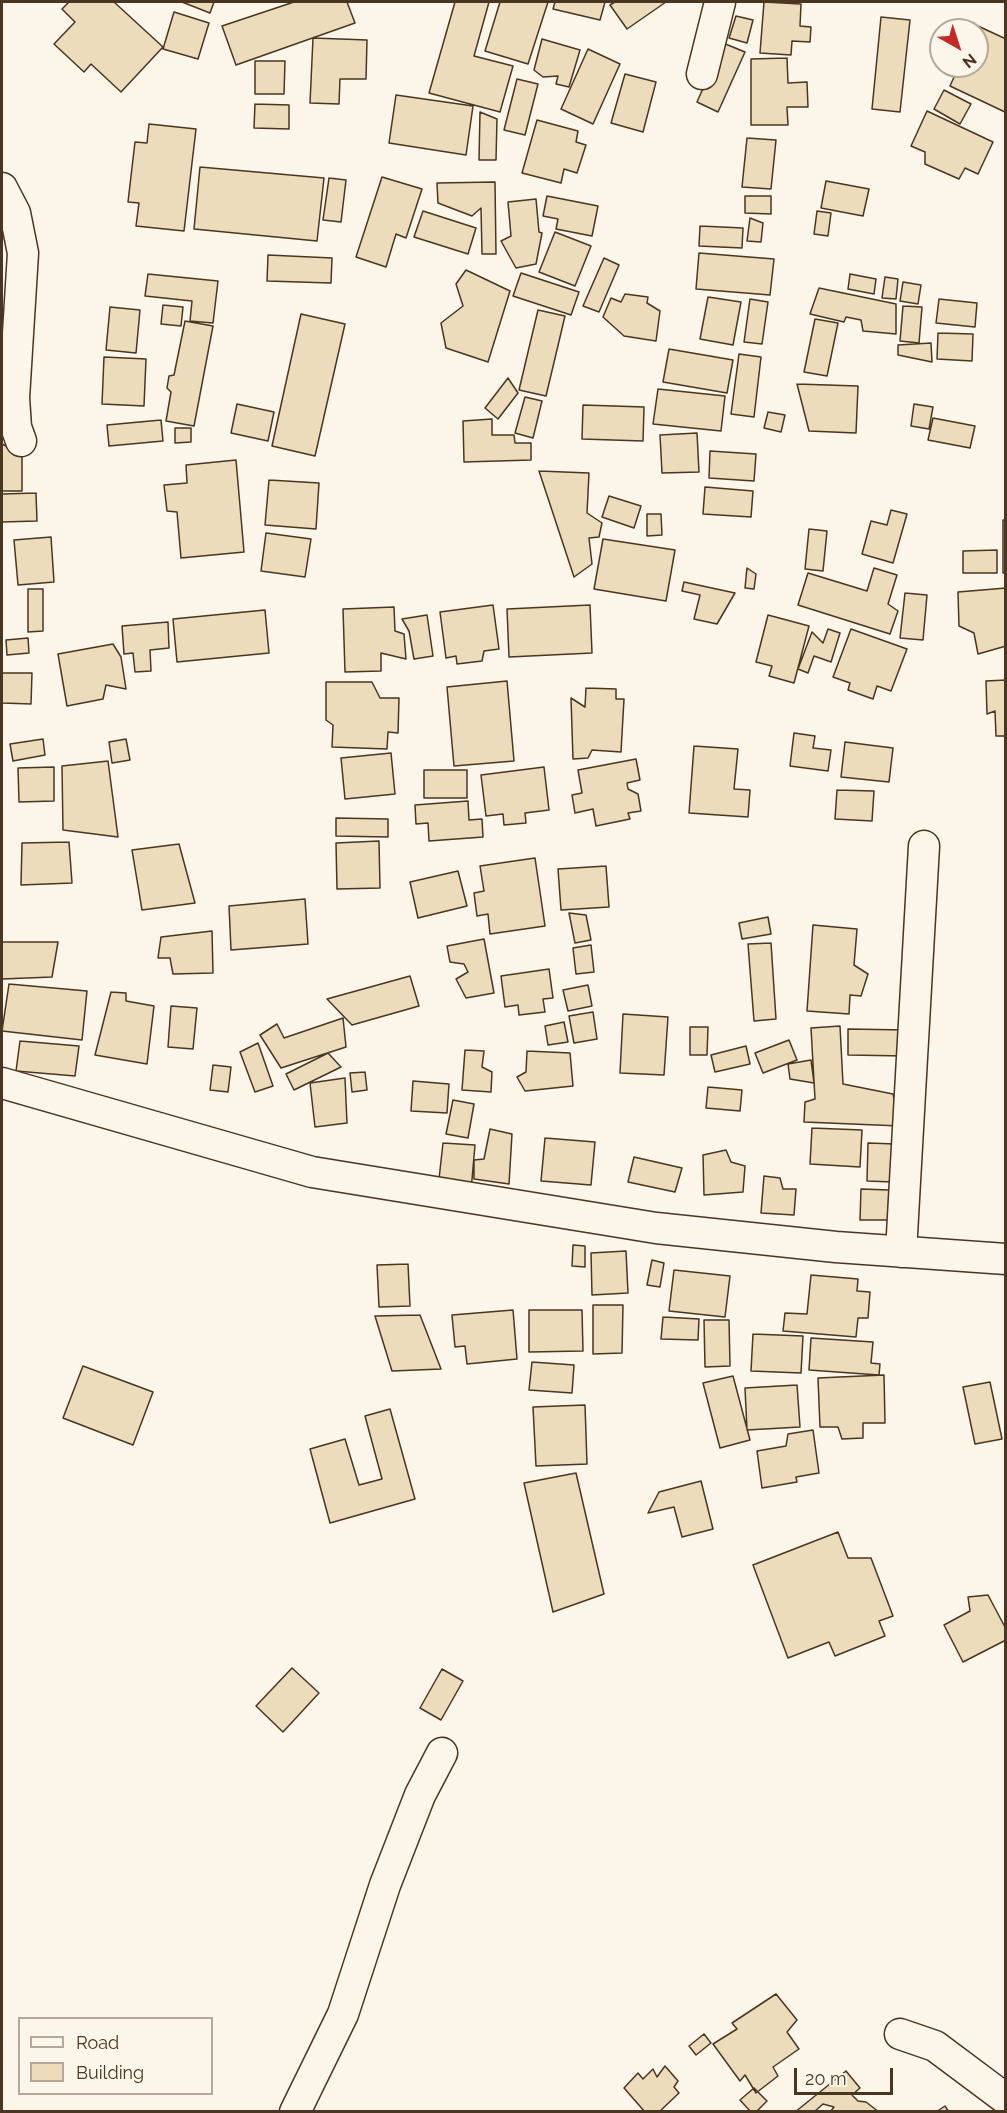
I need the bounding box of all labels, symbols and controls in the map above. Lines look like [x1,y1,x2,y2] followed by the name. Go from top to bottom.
[929,18,989,78] north arrow
[959,50,980,72] text: N
[18,2017,213,2095] legend
[76,2032,119,2053] text: Road
[797,2056,896,2094] scale bar
[76,2062,144,2083] text: Building
[805,2068,847,2089] text: 20 m

